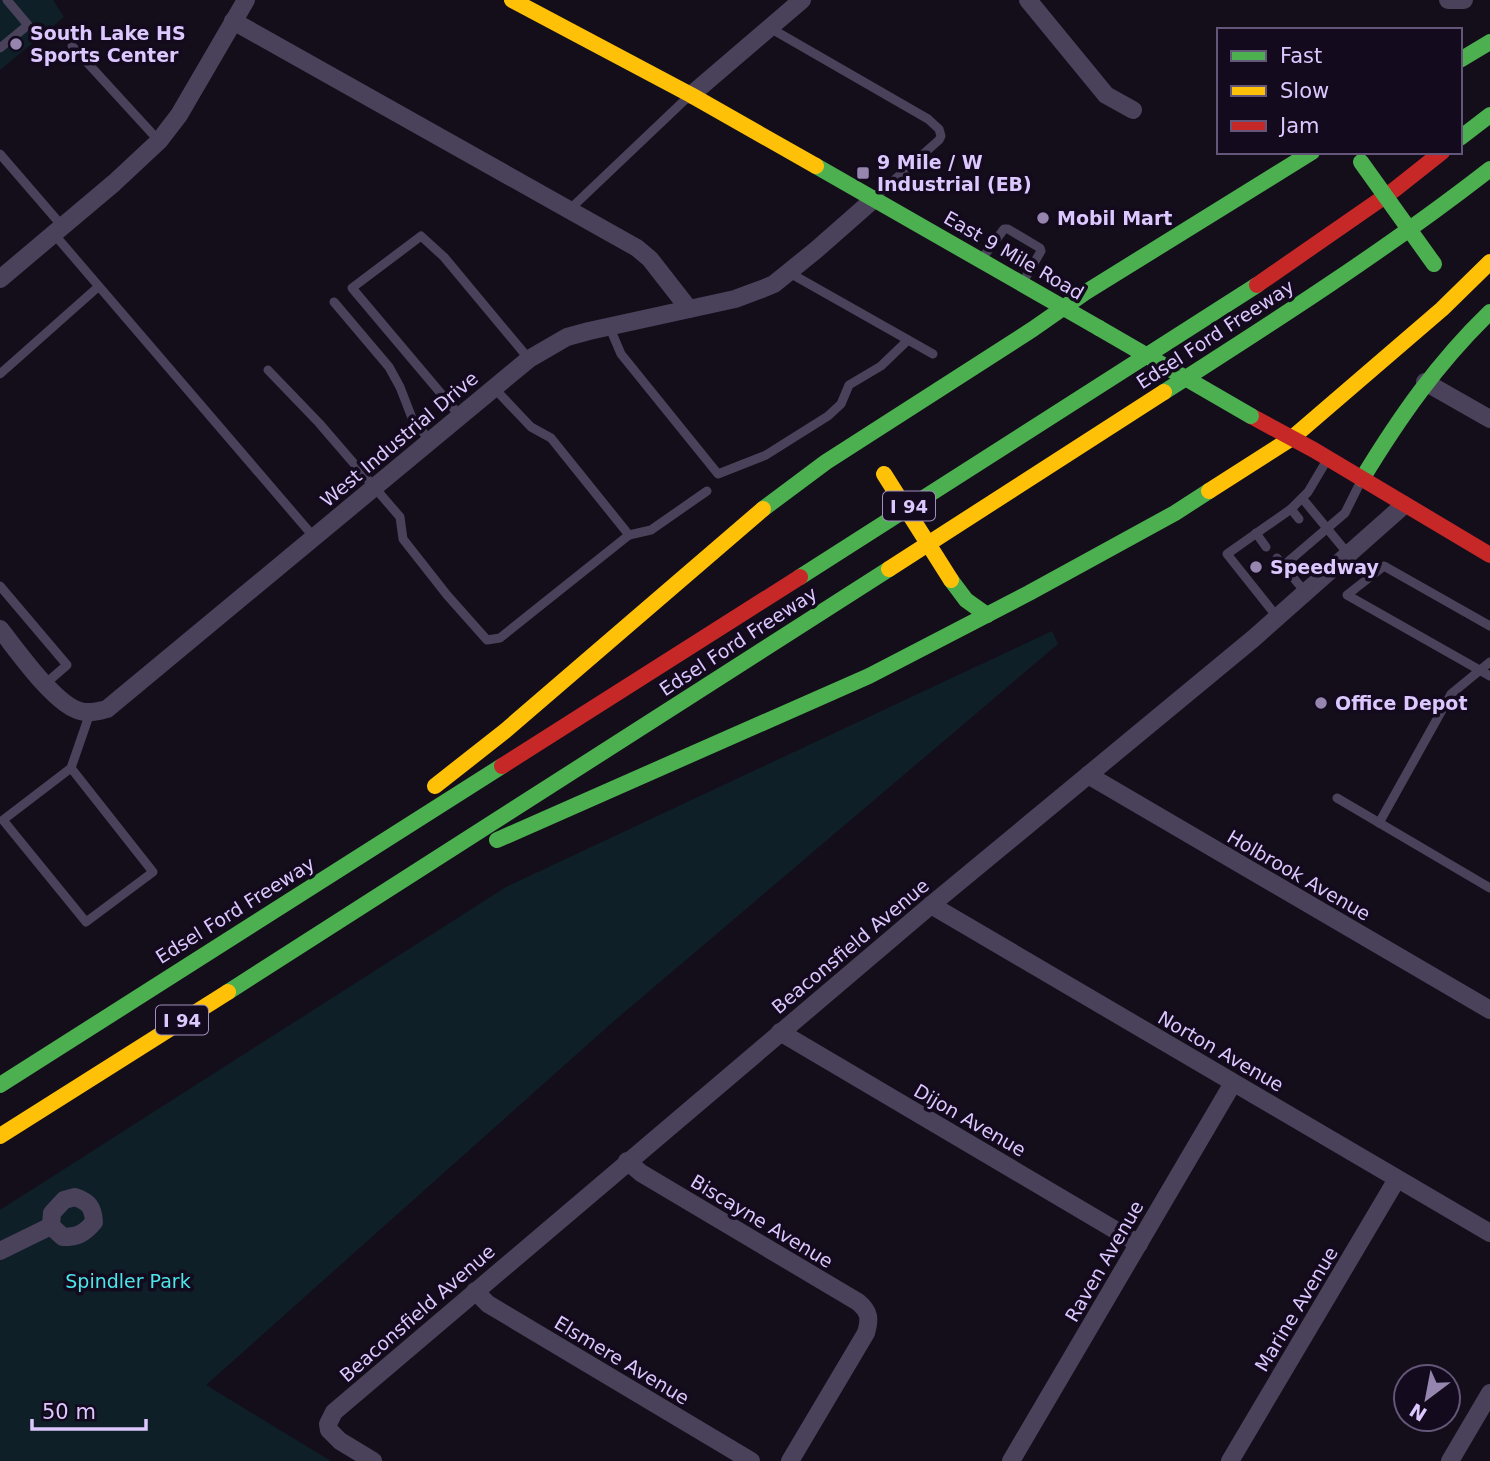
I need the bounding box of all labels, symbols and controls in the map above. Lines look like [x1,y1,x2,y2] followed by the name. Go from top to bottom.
[30,22,186,66] place label: South Lake HS Sports Center
[1217,28,1462,154] legend
[8,36,24,52] marker: South Lake HS Sports Center
[1280,44,1322,68] text: Fast
[1280,79,1329,103] text: Slow
[1278,114,1320,138] text: Jam
[877,151,1032,195] place label: 9 Mile / W Industrial (EB)
[855,165,871,181] marker: 9 Mile / W Industrial (EB)
[940,206,1088,304] street label: East 9 Mile Road
[1057,207,1172,229] place label: Mobil Mart
[1035,210,1051,226] marker: Mobil Mart
[1132,275,1298,393] street label: Edsel Ford Freeway
[316,367,482,511] street label: West Industrial Drive
[883,492,935,520] road number: I 94
[1270,556,1379,578] place label: Speedway
[1248,559,1264,575] marker: Speedway
[655,582,821,700] street label: Edsel Ford Freeway
[1335,692,1468,714] place label: Office Depot
[1313,695,1329,711] marker: Office Depot
[1224,825,1374,925] street label: Holbrook Avenue
[152,852,318,968] street label: Edsel Ford Freeway
[767,874,933,1018] street label: Beaconsfield Avenue
[156,1006,208,1035] road number: I 94
[1154,1006,1288,1096] street label: Norton Avenue
[910,1079,1030,1161] street label: Dijon Avenue
[687,1170,837,1272] street label: Biscayne Avenue
[1060,1197,1148,1325] street label: Raven Avenue
[335,1240,499,1386] street label: Beaconsfield Avenue
[1250,1243,1342,1375] street label: Marine Avenue
[65,1270,191,1292] park label: Spindler Park
[551,1311,693,1409] street label: Elsmere Avenue
[1392,1363,1462,1433] north arrow
[32,1388,145,1432] scale bar
[1405,1399,1431,1426] text: N
[42,1400,96,1424] text: 50 m

